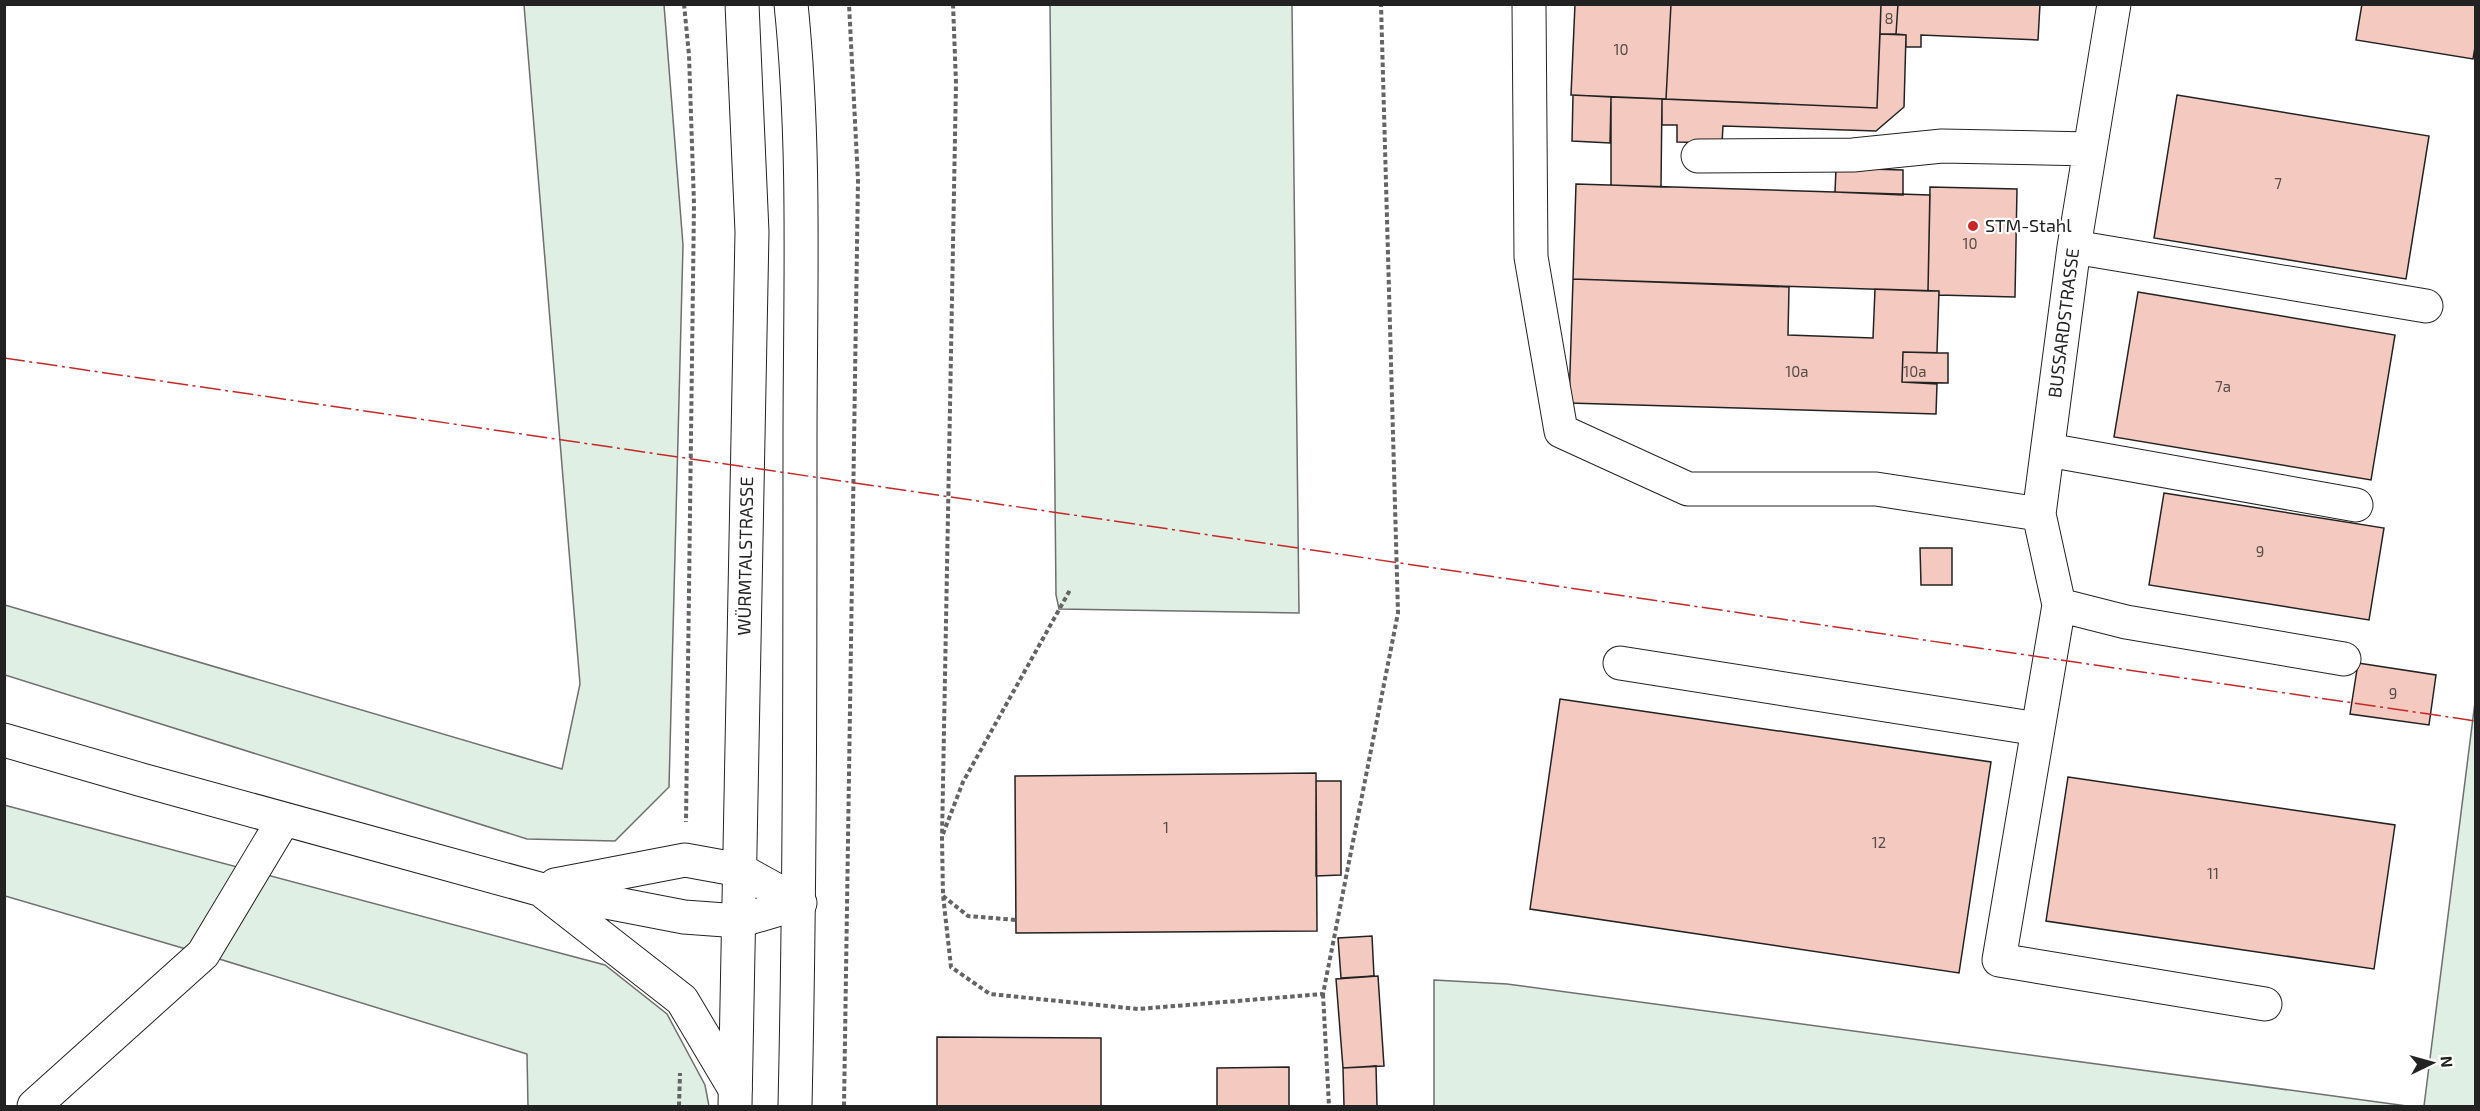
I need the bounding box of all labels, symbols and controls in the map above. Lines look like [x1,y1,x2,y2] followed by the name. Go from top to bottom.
[1884,9,1894,27] house number: 8
[1613,40,1629,58] house number: 10
[2274,174,2282,192] house number: 7
[1985,214,2072,236] place label: STM-Stahl
[1966,219,1980,233] marker: STM-Stahl
[1962,234,1978,252] house number: 10
[2043,247,2083,399] street label: BUSSARDSTRASSE
[1785,362,1809,380] house number: 10a
[1903,362,1927,380] house number: 10a
[2215,377,2231,395] house number: 7a
[732,476,757,636] street label: WÜRMTALSTRASSE
[2256,542,2264,560] house number: 9
[2389,684,2397,702] house number: 9
[1163,818,1169,836] house number: 1
[1872,833,1886,851] house number: 12
[2207,864,2219,882] house number: 11
[2402,1033,2462,1093] north arrow
[2437,1055,2457,1068] text: N

